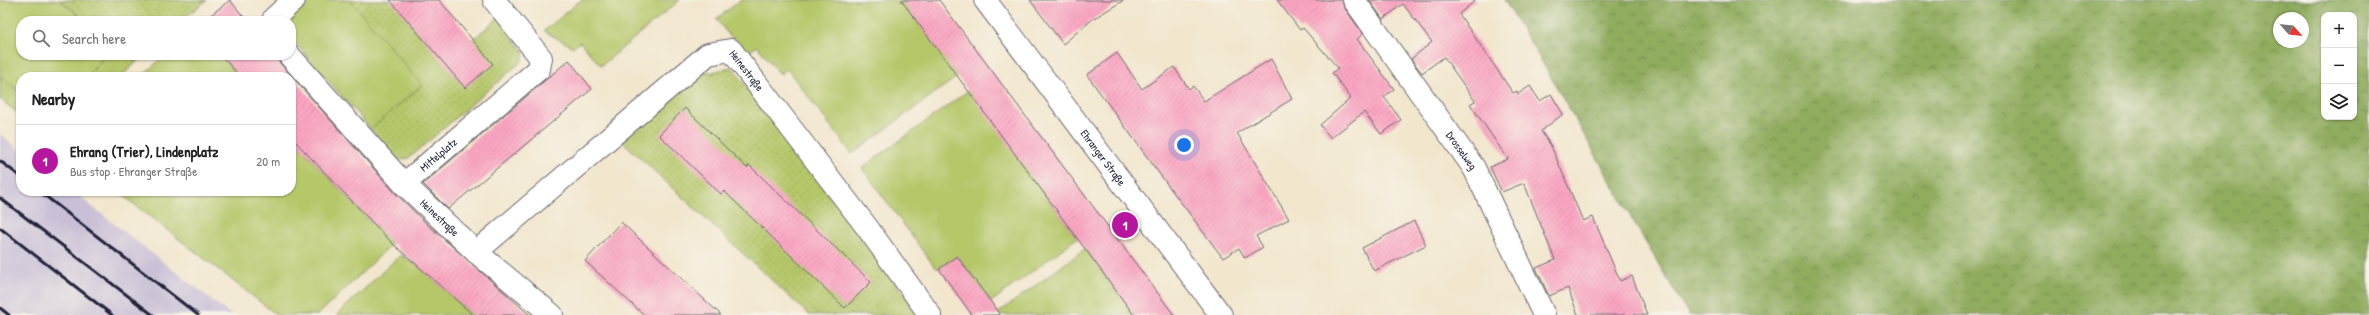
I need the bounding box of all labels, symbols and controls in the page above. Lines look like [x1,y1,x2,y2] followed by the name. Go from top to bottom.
[2273,12,2309,48] north arrow
[2321,12,2357,120] map controls
[2321,12,2357,48] button: +
[16,16,296,60] search box
[30,27,52,49] icon: search
[62,28,126,49] text: Search here
[726,47,767,94] street label: Heinestraße
[2321,48,2357,84] button: −
[2321,84,2357,120] button: layers
[32,87,75,110] text: Nearby
[1078,127,1129,189] street label: Ehranger Straße
[1443,129,1480,173] street label: Drosselweg
[417,135,460,174] street label: Mittelplatz
[1174,135,1194,155] your location
[70,141,219,162] text: Ehrang (Trier), Lindenplatz
[43,152,47,170] text: 1
[256,152,280,170] text: 20 m
[70,162,197,180] text: Bus stop · Ehranger Straße
[417,196,462,240] street label: Heinestraße
[1112,210,1138,240] pin: 1

